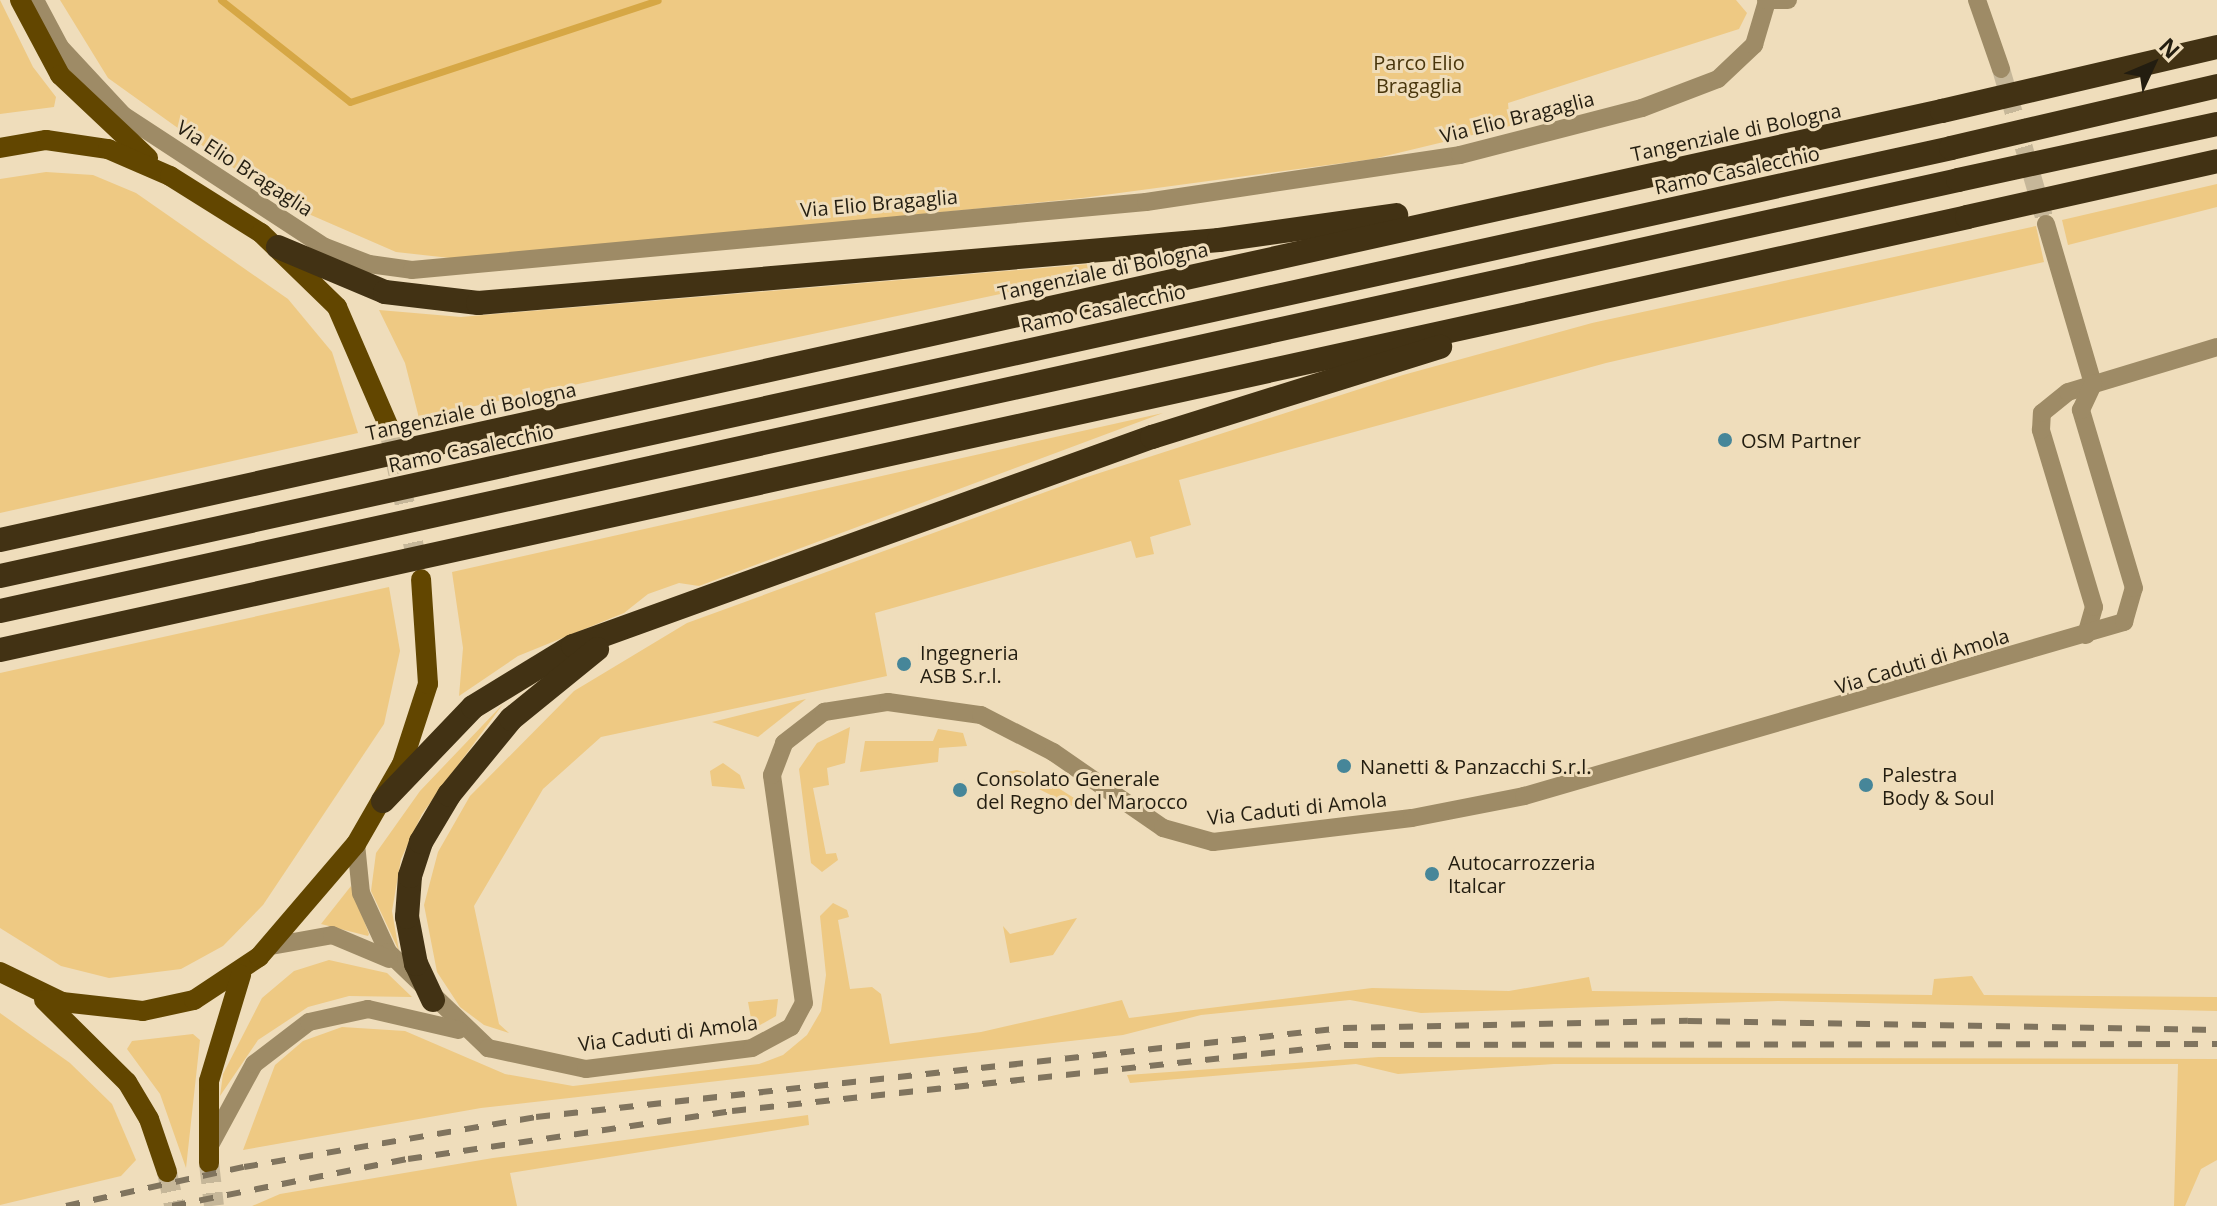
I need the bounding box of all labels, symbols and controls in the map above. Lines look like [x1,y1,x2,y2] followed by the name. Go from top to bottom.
[2113,24,2193,104] north arrow
[2153,30,2187,64] text: N
[1373,50,1465,97] park label: Parco Elio Bragaglia
[1437,86,1597,148] street label: Via Elio Bragaglia
[1629,98,1843,166] street label: Tangenziale di Bologna
[172,115,318,221] street label: Via Elio Bragaglia
[1652,141,1822,199] street label: Ramo Casalecchio
[799,184,959,222] street label: Via Elio Bragaglia
[996,237,1210,305] street label: Tangenziale di Bologna
[1018,279,1188,337] street label: Ramo Casalecchio
[364,377,578,445] street label: Tangenziale di Bologna
[386,419,556,477] street label: Ramo Casalecchio
[1741,428,1861,452] place label: OSM Partner
[1716,431,1734,449] marker: OSM Partner
[1832,623,2012,699] street label: Via Caduti di Amola
[920,640,1019,687] place label: Ingegneria ASB S.r.l.
[895,655,913,673] marker: Ingegneria ASB S.r.l.
[1360,754,1591,778] place label: Nanetti & Panzacchi S.r.l.
[1335,757,1353,775] marker: Nanetti & Panzacchi S.r.l.
[1882,762,1994,809] place label: Palestra Body & Soul
[976,766,1188,813] place label: Consolato Generale del Regno del Marocco
[1857,776,1875,794] marker: Palestra Body & Soul
[951,781,969,799] marker: Consolato Generale del Regno del Marocco
[1206,787,1388,829] street label: Via Caduti di Amola
[1448,850,1595,897] place label: Autocarrozzeria Italcar
[1423,865,1441,883] marker: Autocarrozzeria Italcar
[577,1010,759,1056] street label: Via Caduti di Amola

